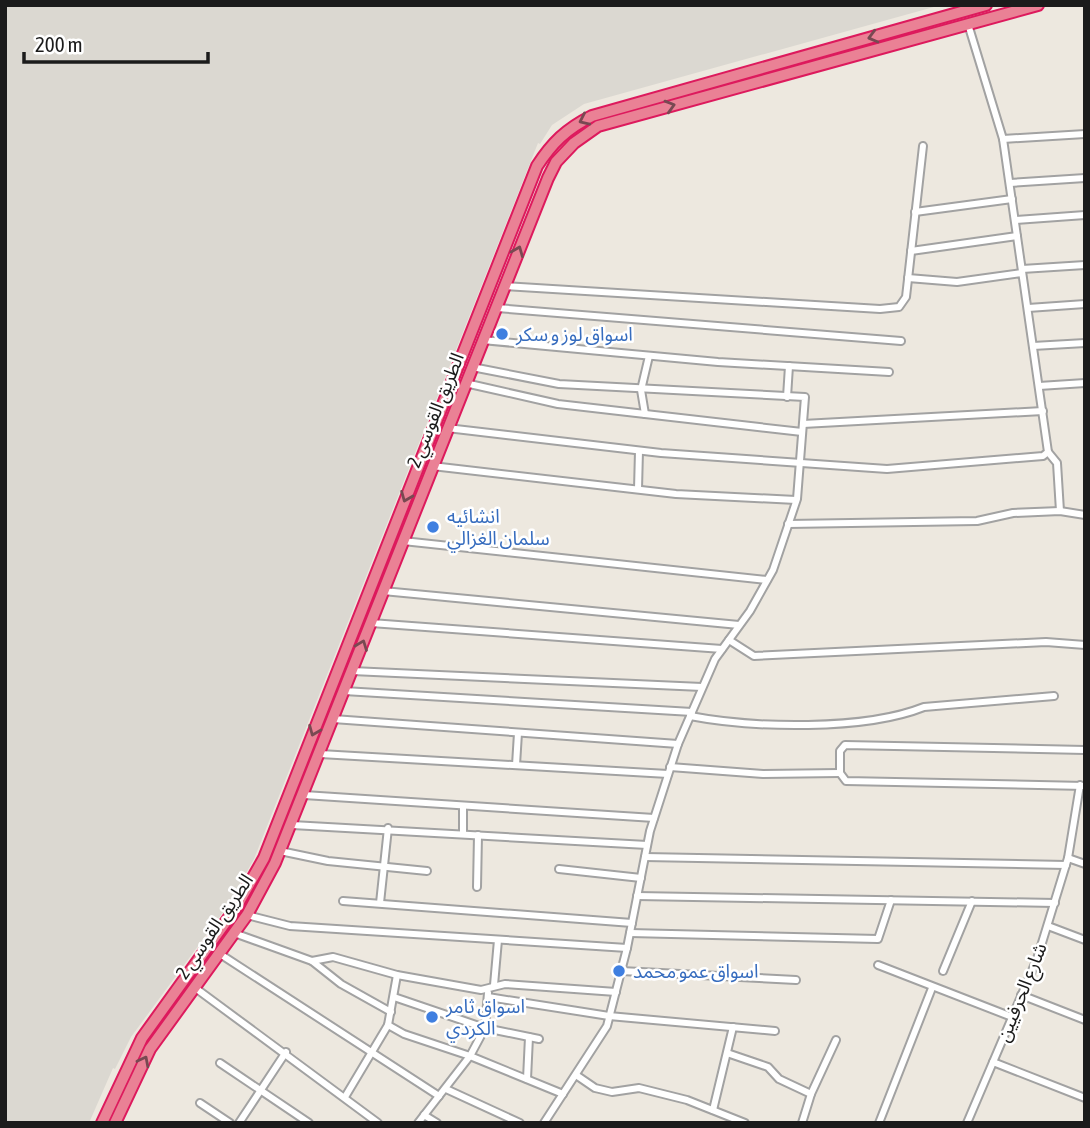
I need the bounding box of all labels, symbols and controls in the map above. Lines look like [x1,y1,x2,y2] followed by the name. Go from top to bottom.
[24,21,208,65] scale bar
[868,28,880,43] one-way arrow
[35,32,83,56] text: 200 m
[664,100,676,114] one-way arrow
[579,112,592,126] one-way arrow
[509,246,523,258] one-way arrow
[515,323,633,346] place label: اسواق لوز و سكر
[494,326,510,342] marker: اسواق لوز و سكر
[402,349,472,472] street label: الطريق القوسي 2
[401,490,415,502] one-way arrow
[447,505,550,553] place label: انشائيه سلمان الغزالي
[425,519,441,535] marker: انشائيه سلمان الغزالي
[354,640,368,652] one-way arrow
[308,725,322,737] one-way arrow
[171,869,261,985] street label: الطريق القوسي 2
[991,939,1054,1046] street label: شارع الحرفيين
[633,960,759,983] place label: اسواق عمو محمد
[611,963,627,979] marker: اسواق عمو محمد
[445,995,525,1043] place label: اسواق ثامر الكردي
[424,1009,440,1025] marker: اسواق ثامر الكردي
[135,1056,149,1068] one-way arrow

